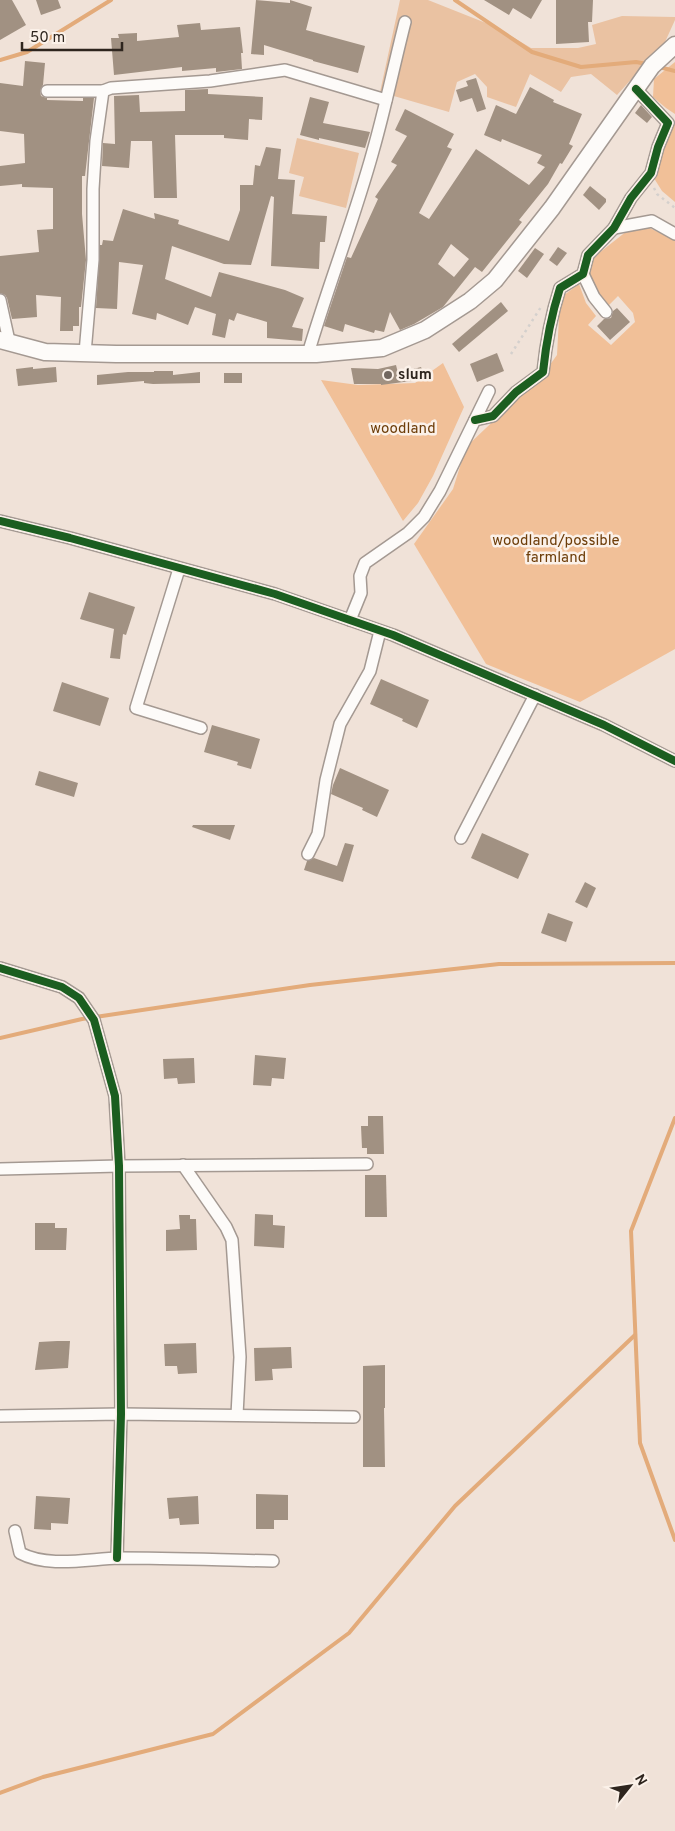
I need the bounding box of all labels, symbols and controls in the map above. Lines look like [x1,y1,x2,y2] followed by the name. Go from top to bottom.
[22,20,122,52] scale bar
[30,29,65,48] text: 50 m
[398,366,432,385] place label: slum
[382,369,394,381] marker: slum
[370,420,436,439] park label: woodland
[492,532,620,568] park label: woodland/possible farmland
[605,1761,655,1811] north arrow
[630,1772,650,1789] text: N

